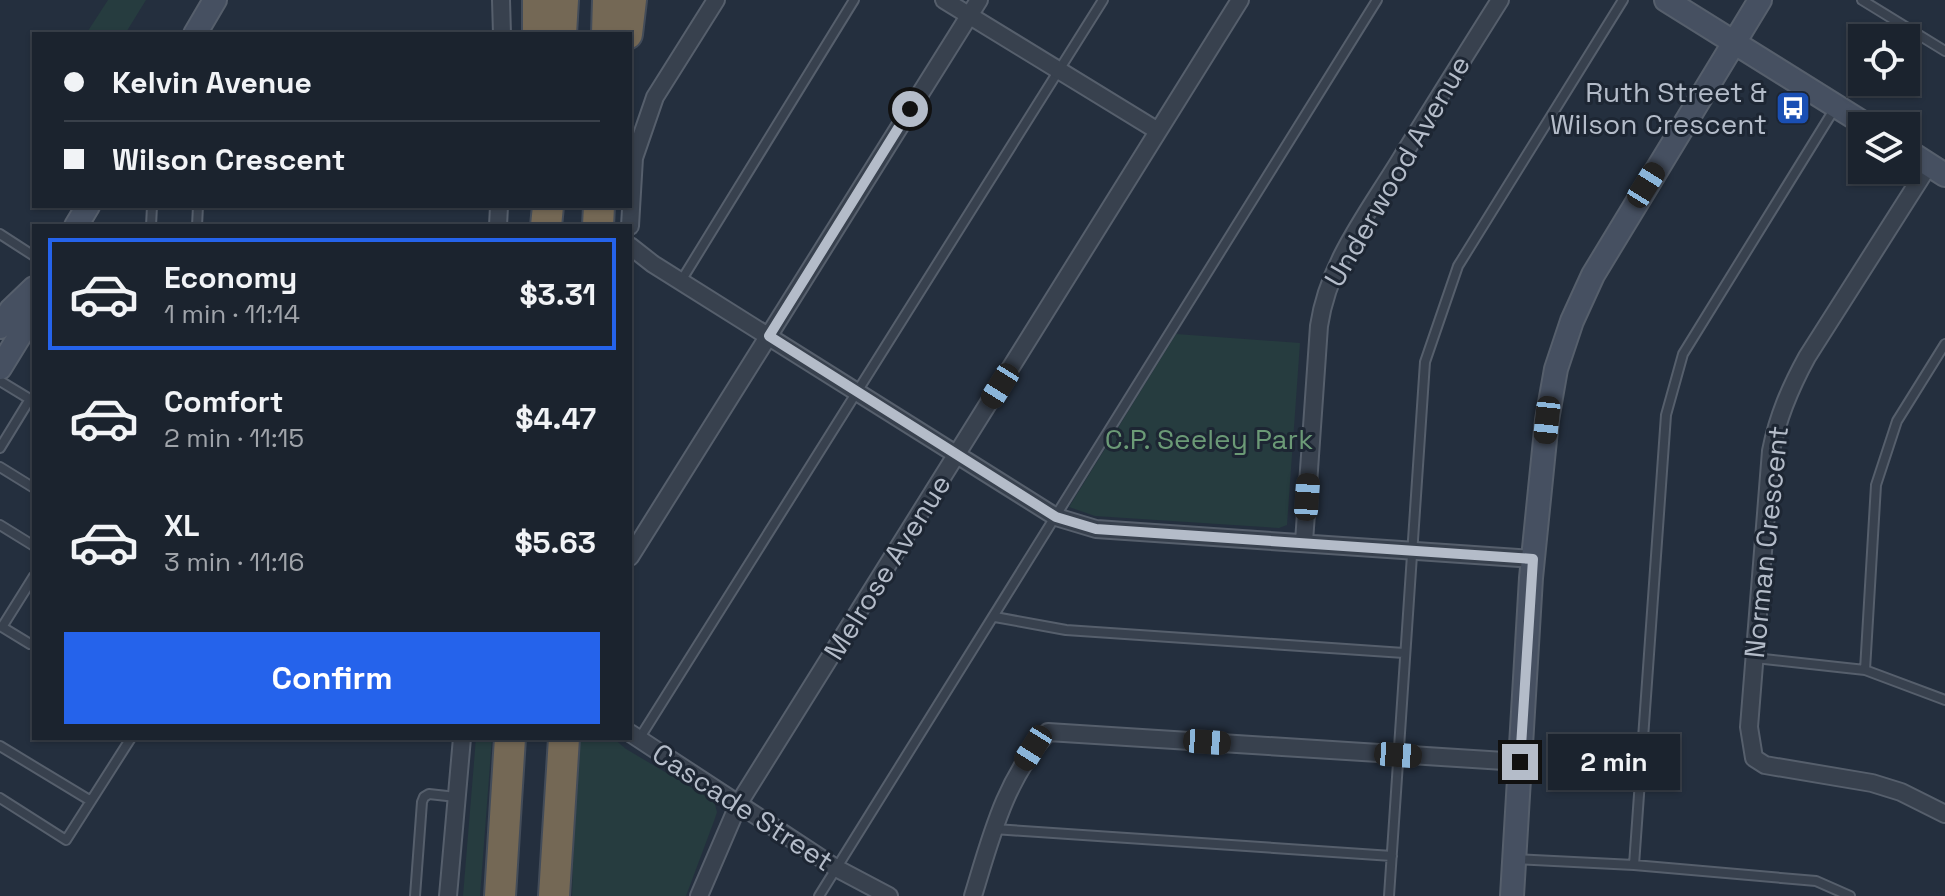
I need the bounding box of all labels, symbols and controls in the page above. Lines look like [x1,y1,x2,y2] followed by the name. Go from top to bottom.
[1848,24,1920,184] map controls
[1848,24,1920,96] button: locate
[1316,49,1478,293] street label: Underwood Avenue
[112,63,312,102] text: Kelvin Avenue
[1550,74,1767,142] place label: Ruth Street & Wilson Crescent
[1774,89,1812,127] bus stop icon: Ruth Street & Wilson Crescent
[892,91,928,127] route start
[1848,112,1920,184] button: layers
[112,140,345,179] text: Wilson Crescent
[1623,158,1669,212] car
[68,258,140,330] icon: car
[164,258,297,297] text: Economy
[519,275,596,314] text: $3.31
[164,297,300,331] text: 1 min · 11:14
[977,359,1023,413] car
[68,382,140,454] icon: car
[164,382,283,421] text: Comfort
[1533,395,1561,445] car
[515,399,596,438] text: $4.47
[164,421,304,455] text: 2 min · 11:15
[1105,421,1313,457] park label: C.P. Seeley Park
[1736,424,1796,660] street label: Norman Crescent
[816,468,958,666] street label: Melrose Avenue
[1293,472,1321,522] car
[68,506,140,578] icon: car
[164,506,200,545] text: XL
[514,523,596,562] text: $5.63
[164,545,304,579] text: 3 min · 11:16
[64,632,600,724] button: Confirm
[1010,721,1056,775] car
[1182,728,1232,756] car
[1548,734,1680,790] callout: 2 min
[646,735,840,879] street label: Cascade Street
[1373,741,1423,769] car
[1502,744,1538,780] route end
[1580,745,1648,779] text: 2 min

